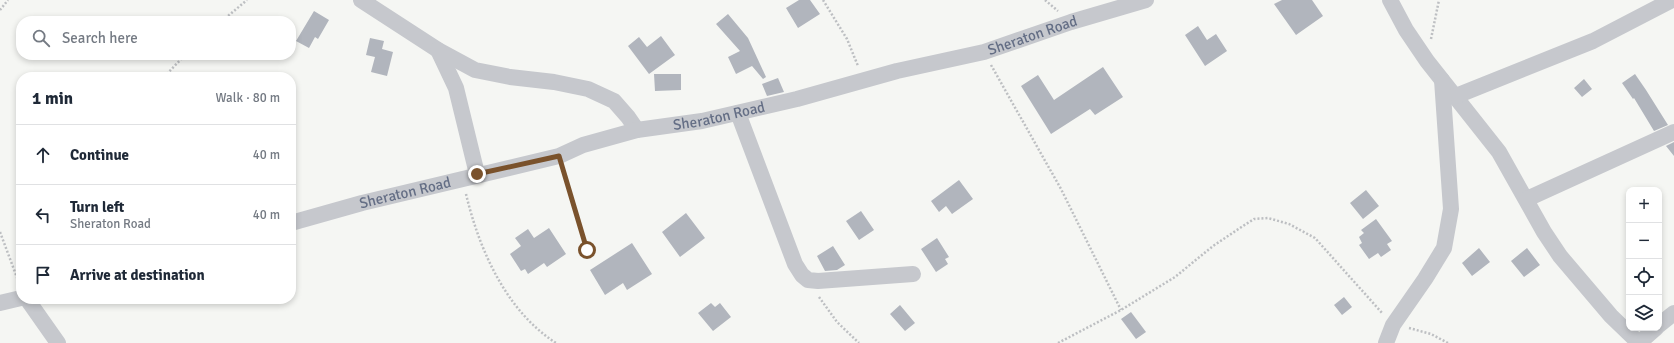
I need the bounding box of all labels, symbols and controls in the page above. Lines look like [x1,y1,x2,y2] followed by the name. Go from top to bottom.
[985,12,1079,59] street label: Sheraton Road
[16,16,296,60] search box
[30,27,52,49] icon: search
[62,29,138,47] text: Search here
[32,88,73,109] text: 1 min
[216,90,280,106] text: Walk · 80 m
[672,98,767,134] street label: Sheraton Road
[32,144,54,166] icon: ahead
[70,146,129,164] text: Continue
[253,147,280,163] text: 40 m
[468,165,486,183] route end
[357,173,453,212] street label: Sheraton Road
[1626,187,1662,331] map controls
[1626,187,1662,223] button: +
[70,198,124,216] text: Turn left
[32,204,54,226] icon: left
[253,207,280,223] text: 40 m
[70,216,151,232] text: Sheraton Road
[1626,223,1662,259] button: −
[578,241,596,259] route start
[1626,259,1662,295] button: locate
[32,264,54,286] icon: arrive
[70,266,205,284] text: Arrive at destination
[1626,295,1662,331] button: layers

